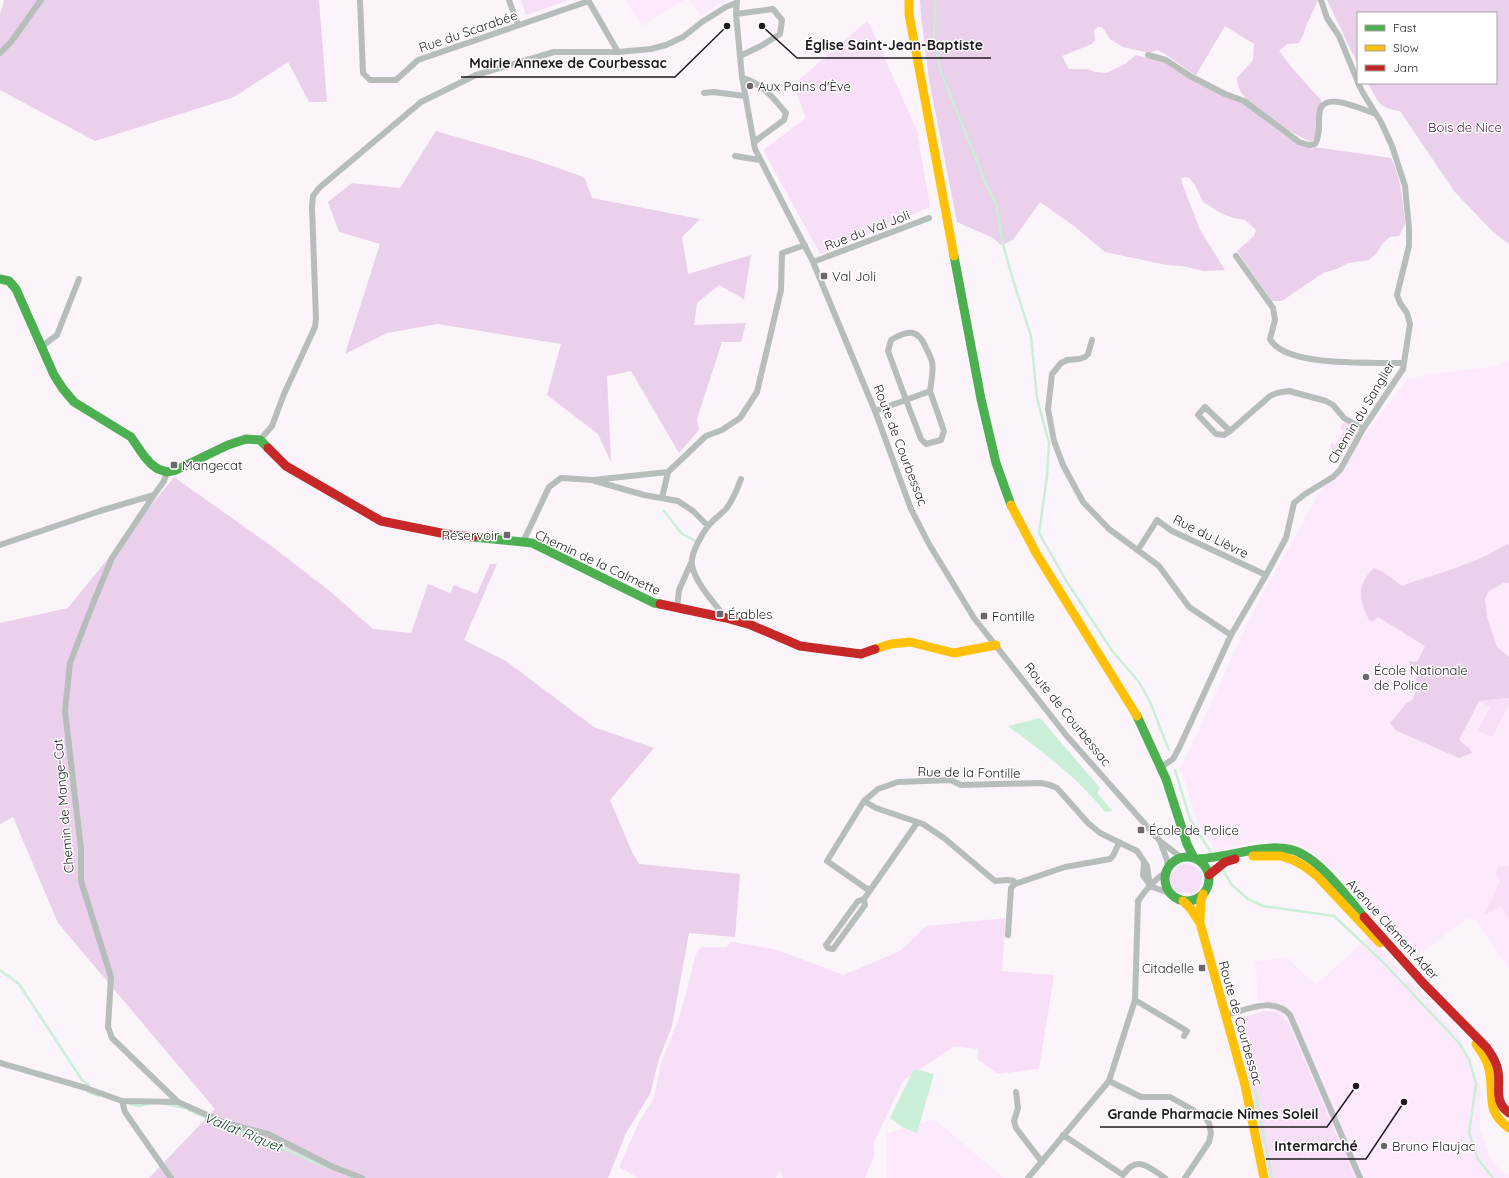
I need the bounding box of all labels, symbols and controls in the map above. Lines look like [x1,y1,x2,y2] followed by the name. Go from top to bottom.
[417,7,519,55] street label: Rue du Scarabée
[1357,12,1497,84] legend
[1393,20,1417,35] text: Fast
[797,32,991,58] callout: Église Saint-Jean-Baptiste
[805,36,983,54] text: Église Saint-Jean-Baptiste
[1393,40,1419,55] text: Slow
[461,51,675,77] callout: Mairie Annexe de Courbessac
[469,54,667,72] text: Mairie Annexe de Courbessac
[1393,60,1418,75] text: Jam
[758,78,851,94] place label: Aux Pains d'Ève
[745,81,755,91] marker: Aux Pains d'Ève
[1428,119,1502,135] park label: Bois de Nice
[822,206,912,254] street label: Rue du Val Joli
[832,268,876,284] place label: Val Joli
[819,271,829,281] marker: Val Joli
[1324,358,1398,466] street label: Chemin du Sanglier
[870,382,932,508] street label: Route de Courbessac
[182,457,242,473] place label: Mangecat
[169,460,179,470] marker: Mangecat
[1171,511,1251,561] street label: Rue du Lièvre
[533,526,663,598] street label: Chemin de la Calmette
[441,527,499,543] place label: Réservoir
[502,530,512,540] marker: Réservoir
[728,606,772,622] place label: Érables
[992,608,1035,624] place label: Fontille
[715,609,725,619] marker: Érables
[979,611,989,621] marker: Fontille
[1021,659,1115,769] street label: Route de Courbessac
[1374,662,1468,693] place label: École Nationale de Police
[1361,672,1371,682] marker: École Nationale de Police
[49,738,77,874] street label: Chemin de Mange-Cat
[917,763,1021,781] street label: Rue de la Fontille
[1149,822,1239,838] place label: École de Police
[1136,825,1146,835] marker: École de Police
[1344,875,1442,983] street label: Avenue Clément Ader
[1216,959,1267,1087] street label: Route de Courbessac
[1142,960,1194,976] place label: Citadelle
[1197,963,1207,973] marker: Citadelle
[1100,1101,1327,1127] callout: Grande Pharmacie Nîmes Soleil
[1107,1105,1319,1123] text: Grande Pharmacie Nîmes Soleil
[201,1108,287,1157] water label: Vallat Riquet
[1266,1133,1366,1159] callout: Intermarché
[1274,1137,1358,1155] text: Intermarché
[1392,1138,1476,1154] place label: Bruno Flaujac
[1379,1141,1389,1151] marker: Bruno Flaujac

